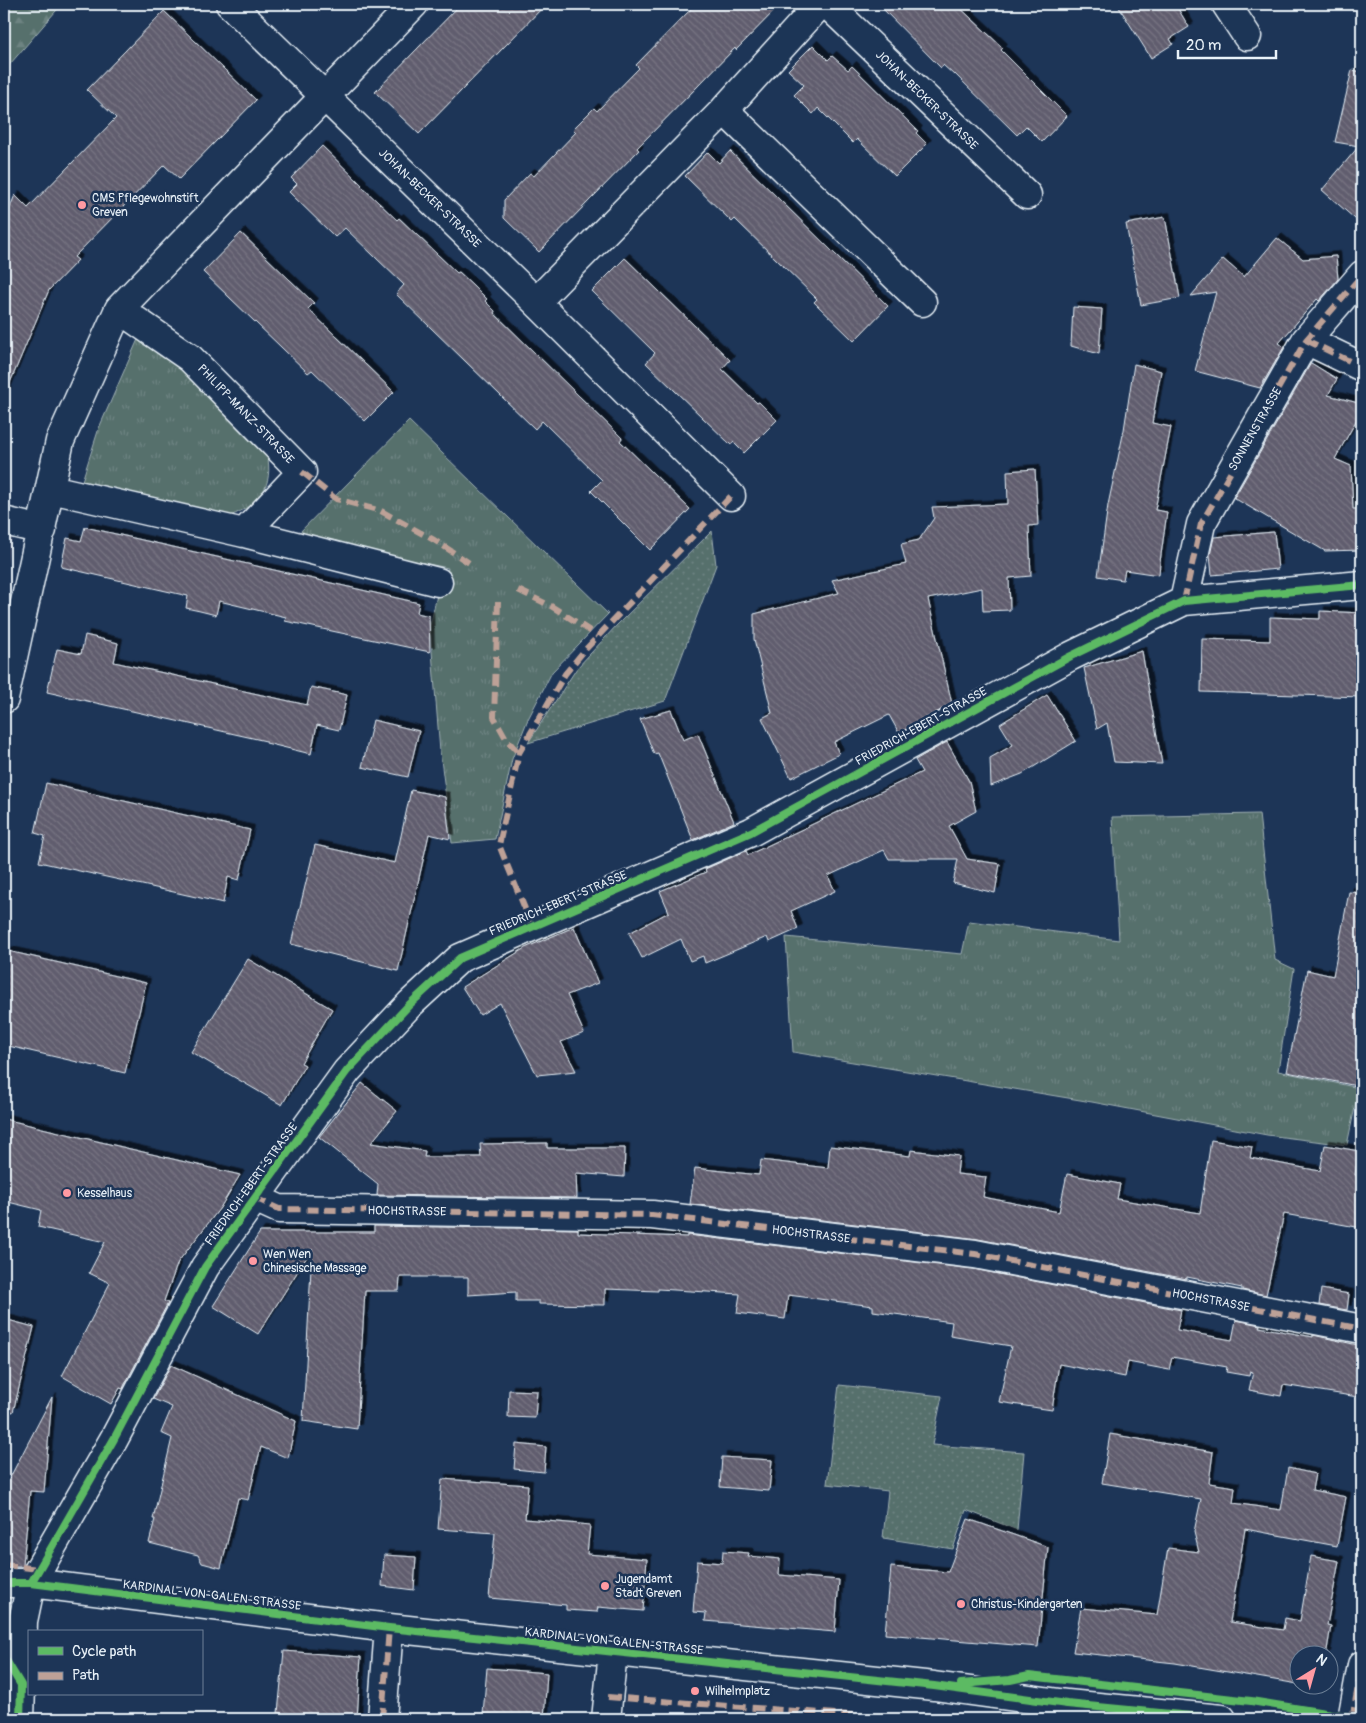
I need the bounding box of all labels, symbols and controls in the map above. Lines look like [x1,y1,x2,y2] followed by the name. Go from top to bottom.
[1178,28,1276,60] scale bar
[1186,36,1221,55] text: 20 m
[872,48,981,153] street label: JOHAN-BECKER-STRASSE
[375,146,484,251] street label: JOHAN-BECKER-STRASSE
[92,191,199,220] place label: CMS Pflegewohnstift Greven
[76,199,88,211] marker: CMS Pflegewohnstift Greven
[194,361,297,467] street label: PHILIPP-MANZ-STRASSE
[1225,385,1285,474] street label: SONNENSTRASSE
[853,684,990,769] street label: FRIEDRICH-EBERT-STRASSE
[487,868,629,939] street label: FRIEDRICH-EBERT-STRASSE
[202,1120,301,1249] street label: FRIEDRICH-EBERT-STRASSE
[77,1186,133,1201] place label: Kesselhaus
[61,1187,73,1199] marker: Kesselhaus
[367,1203,447,1220] street label: HOCHSTRASSE
[771,1222,851,1247] street label: HOCHSTRASSE
[263,1247,367,1276] place label: Wen Wen Chinesische Massage
[247,1255,259,1267] marker: Wen Wen Chinesische Massage
[1171,1286,1251,1315] street label: HOCHSTRASSE
[615,1572,682,1601] place label: Jugendamt Stadt Greven
[122,1577,302,1614] street label: KARDINAL-VON-GALEN-STRASSE
[599,1580,611,1592] marker: Jugendamt Stadt Greven
[971,1597,1083,1612] place label: Christus-Kindergarten
[955,1598,967,1610] marker: Christus-Kindergarten
[524,1625,704,1658] street label: KARDINAL-VON-GALEN-STRASSE
[28,1630,202,1696] legend
[72,1642,136,1661] text: Cycle path
[1288,1646,1338,1696] north arrow
[1313,1650,1330,1670] text: N
[72,1666,99,1685] text: Path
[705,1684,770,1699] place label: Wilhelmplatz
[689,1685,701,1697] marker: Wilhelmplatz

